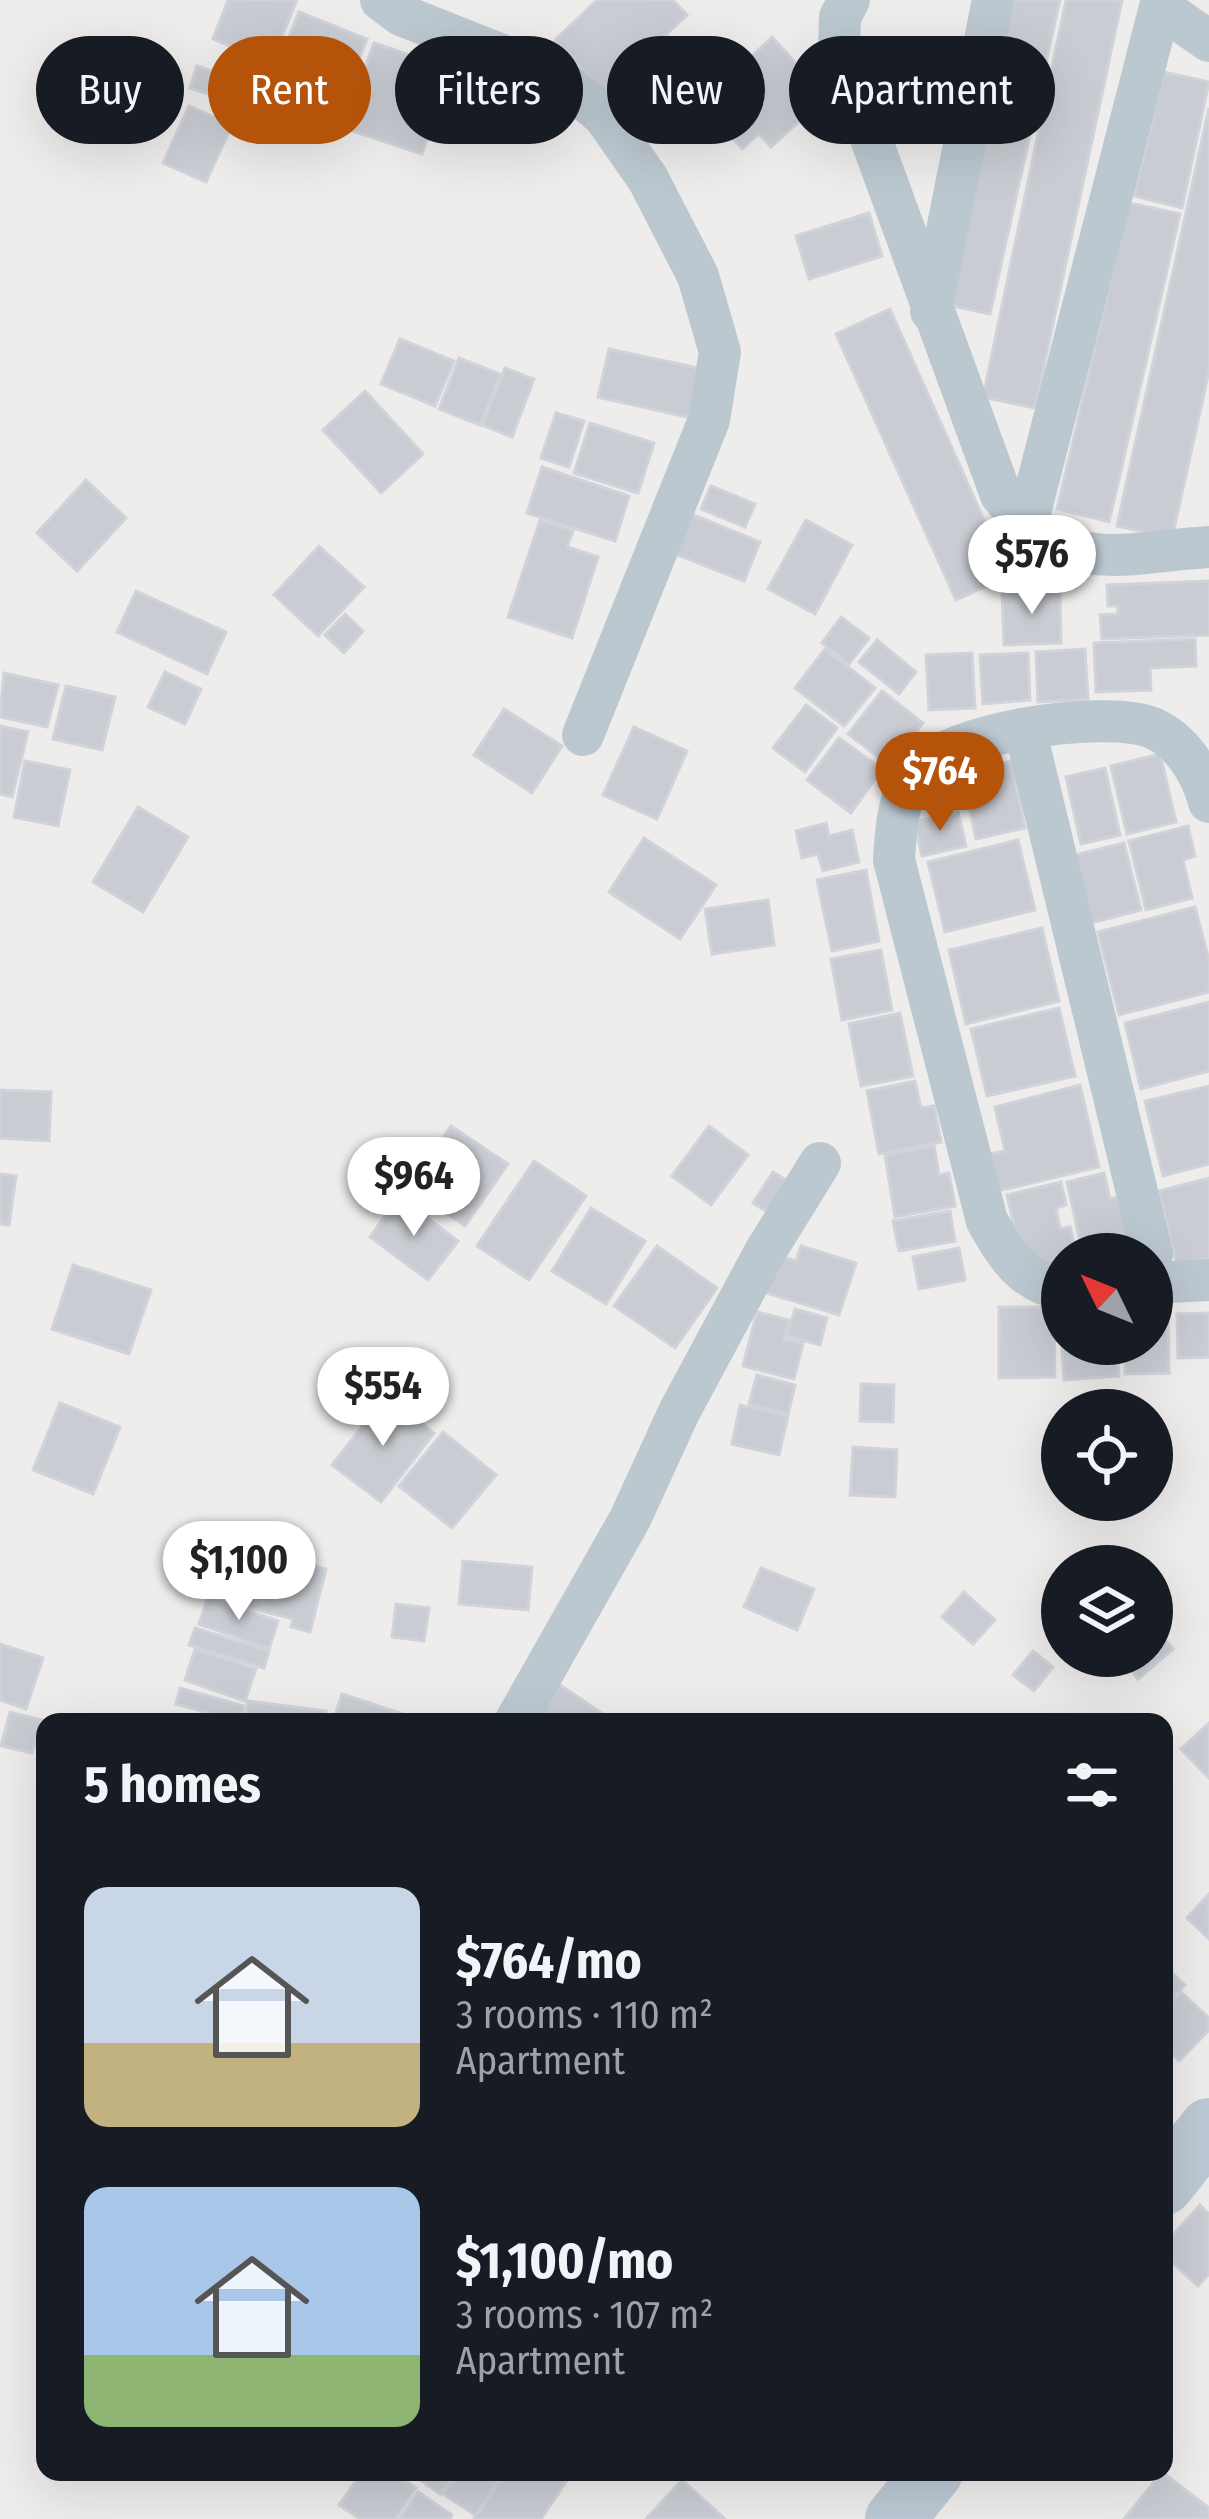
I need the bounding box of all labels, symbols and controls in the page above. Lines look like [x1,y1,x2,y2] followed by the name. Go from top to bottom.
[36,36,184,144] chip: Buy
[208,36,371,144] chip: Rent
[395,36,583,144] chip: Filters
[607,36,765,144] chip: New
[789,36,1055,144] chip: Apartment
[961,515,1103,617] pin: $576
[995,531,1069,577] text: $576
[869,732,1011,834] pin: $764
[902,748,978,794] text: $764
[343,1137,485,1239] pin: $964
[374,1153,454,1199] text: $964
[1041,1233,1173,1365] north arrow
[1041,1233,1173,1677] map controls
[312,1347,454,1449] pin: $554
[344,1363,422,1409] text: $554
[1041,1389,1173,1521] button: locate
[141,1521,337,1623] pin: $1,100
[190,1537,288,1583] text: $1,100
[1041,1545,1173,1677] button: layers
[1059,1752,1125,1818] icon: filters
[84,1754,261,1816] text: 5 homes
[456,1930,642,1992] text: $764/mo
[180,1935,324,2079] icon: home
[456,1992,713,2038] text: 3 rooms · 110 m²
[456,2038,625,2084] text: Apartment
[456,2230,673,2292] text: $1,100/mo
[180,2235,324,2379] icon: home
[456,2292,713,2338] text: 3 rooms · 107 m²
[456,2338,625,2384] text: Apartment

